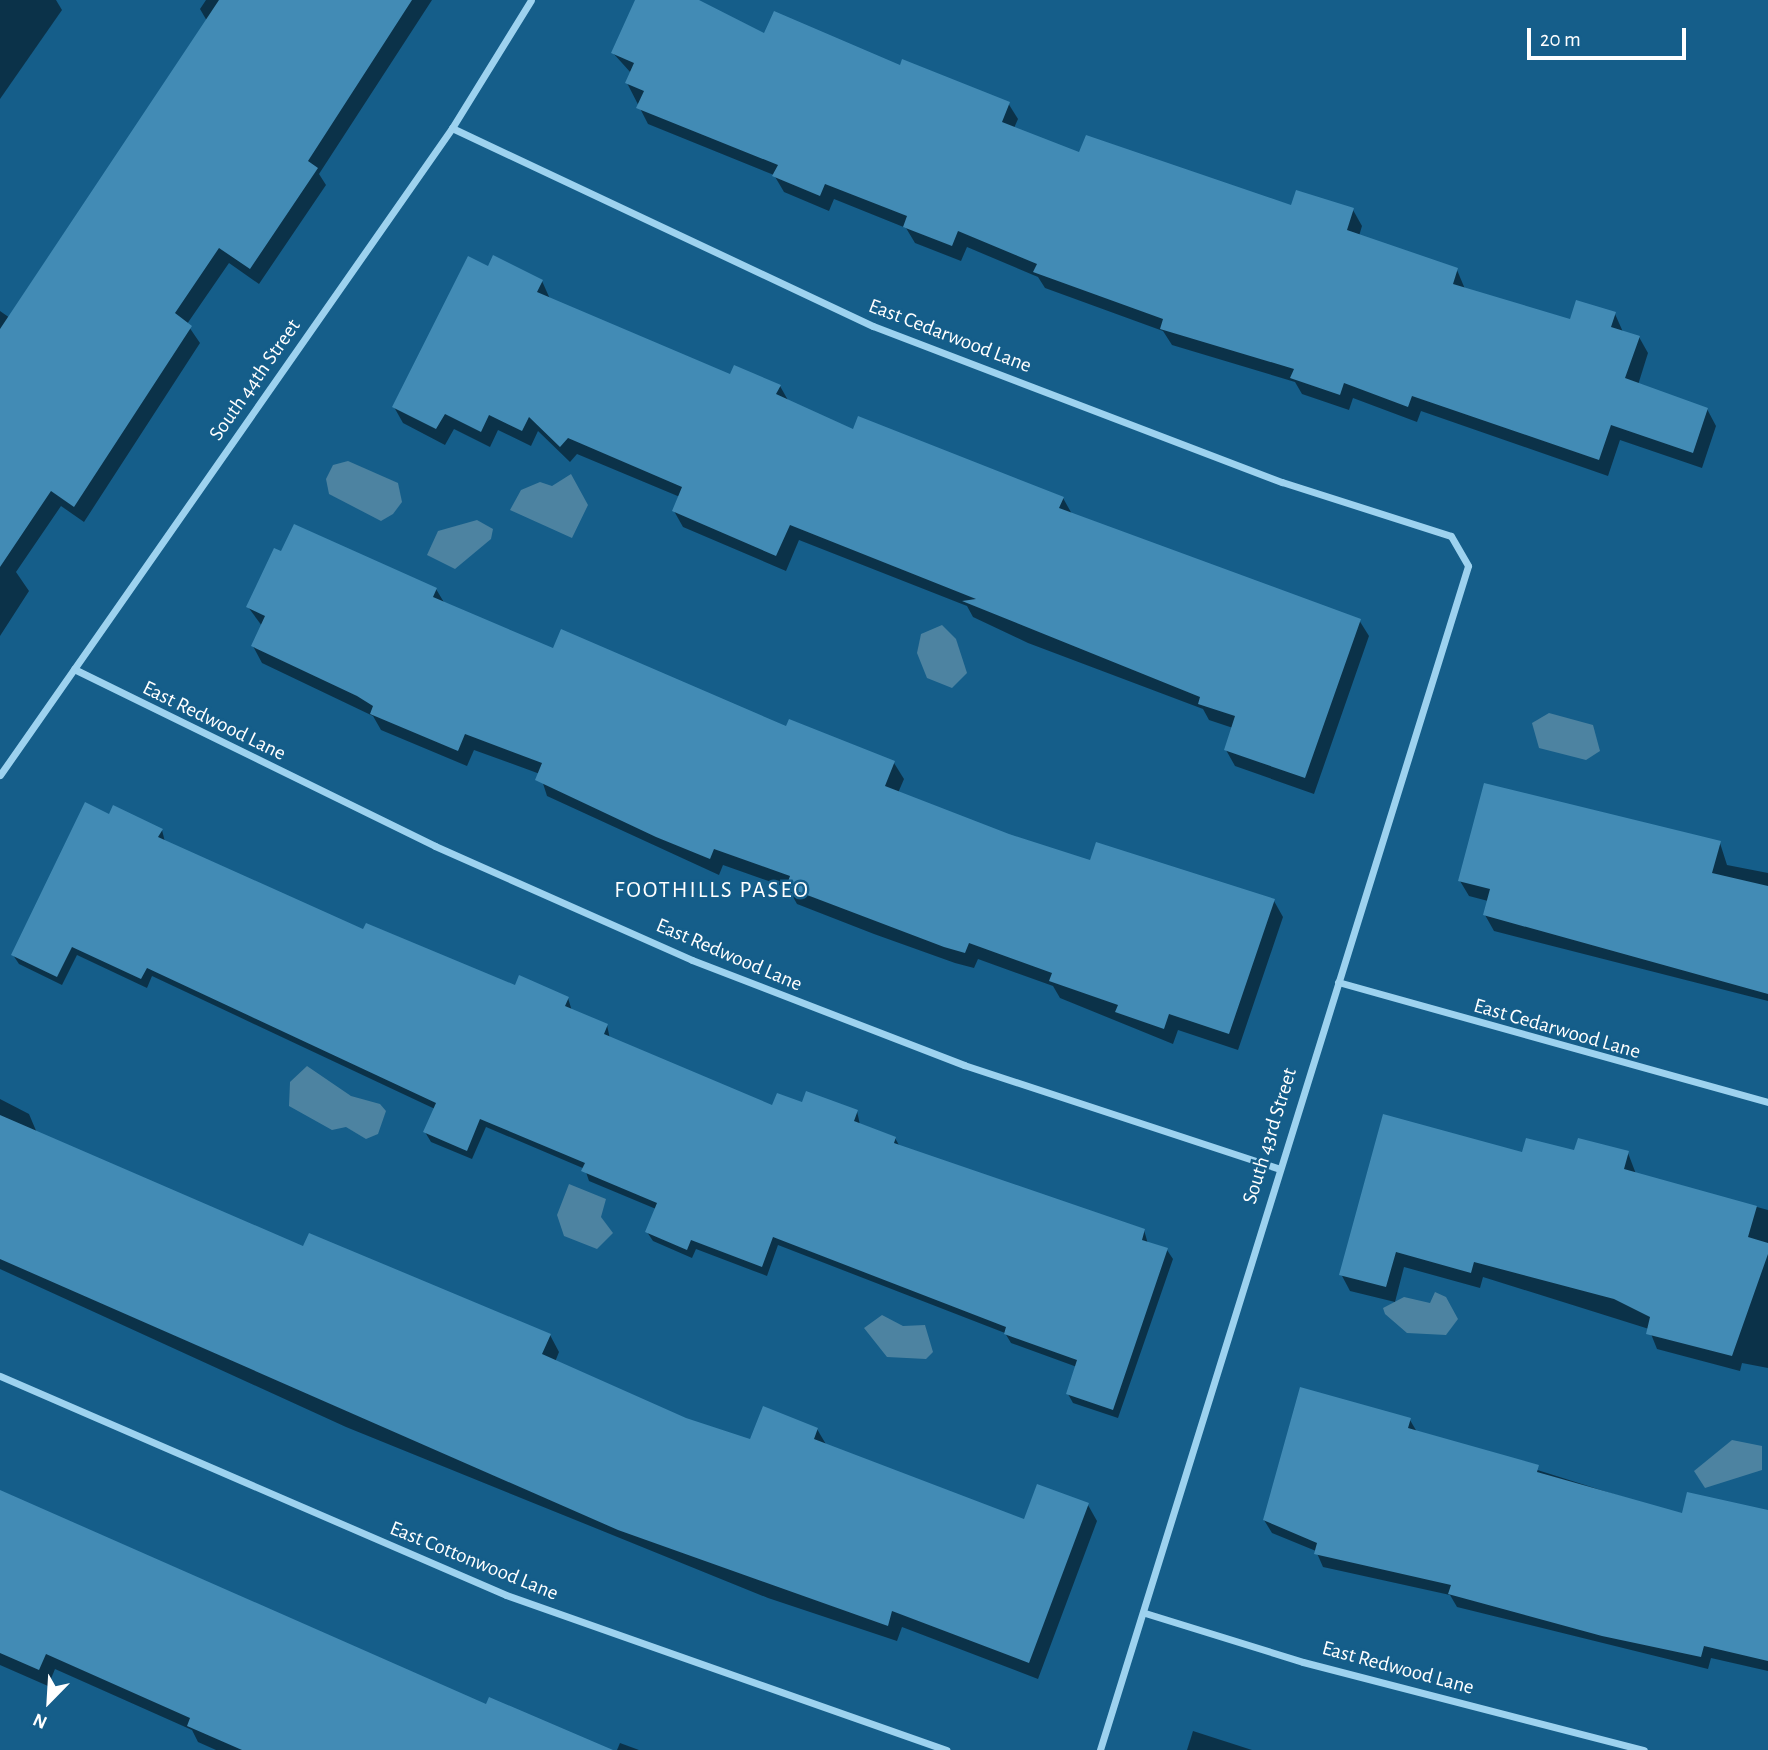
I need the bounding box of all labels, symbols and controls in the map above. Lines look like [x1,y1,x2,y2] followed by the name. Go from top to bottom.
[1530,14,1689,58] scale bar
[1540,29,1581,50] text: 20 m
[865,293,1035,379] street label: East Cedarwood Lane
[204,314,306,446] street label: South 44th Street
[138,675,290,767] street label: East Redwood Lane
[616,877,808,905] district label: FOOTHILLS PASEO
[652,913,806,997] street label: East Redwood Lane
[1471,993,1643,1065] street label: East Cedarwood Lane
[1237,1065,1303,1207] street label: South 43rd Street
[386,1516,562,1606] street label: East Cottonwood Lane
[1319,1636,1477,1700] street label: East Redwood Lane
[14,1666,84,1736] north arrow
[30,1709,50,1732] text: N

